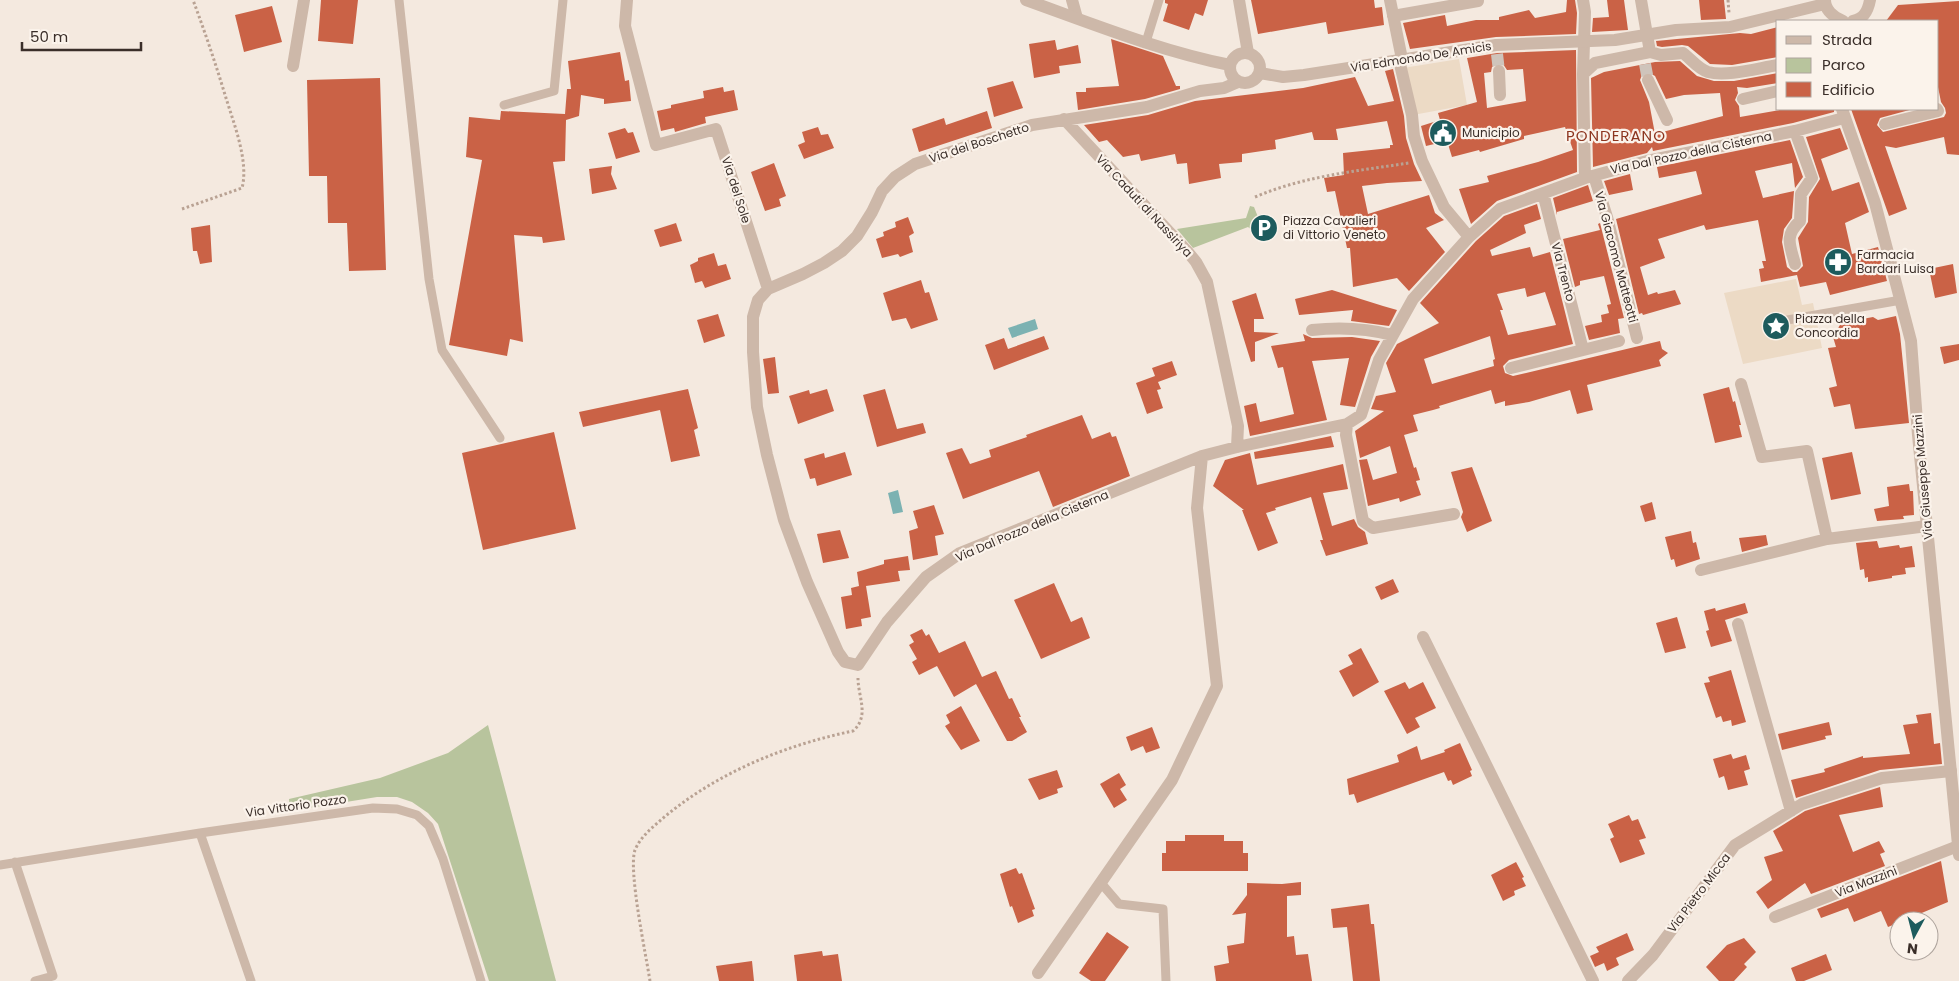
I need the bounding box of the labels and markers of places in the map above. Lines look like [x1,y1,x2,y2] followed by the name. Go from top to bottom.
[1428,118,1458,148] public building icon: Municipio
[1462,124,1520,141] place label: Municipio
[1283,212,1386,243] place label: Piazza Cavalieri di Vittorio Veneto
[1249,213,1279,243] parking icon: Piazza Cavalieri di Vittorio Veneto
[1857,246,1934,277] place label: Farmacia Bardari Luisa
[1823,247,1853,277] pharmacy icon: Farmacia Bardari Luisa
[1795,310,1865,341] place label: Piazza della Concordia
[1761,311,1791,341] place icon: Piazza della Concordia

